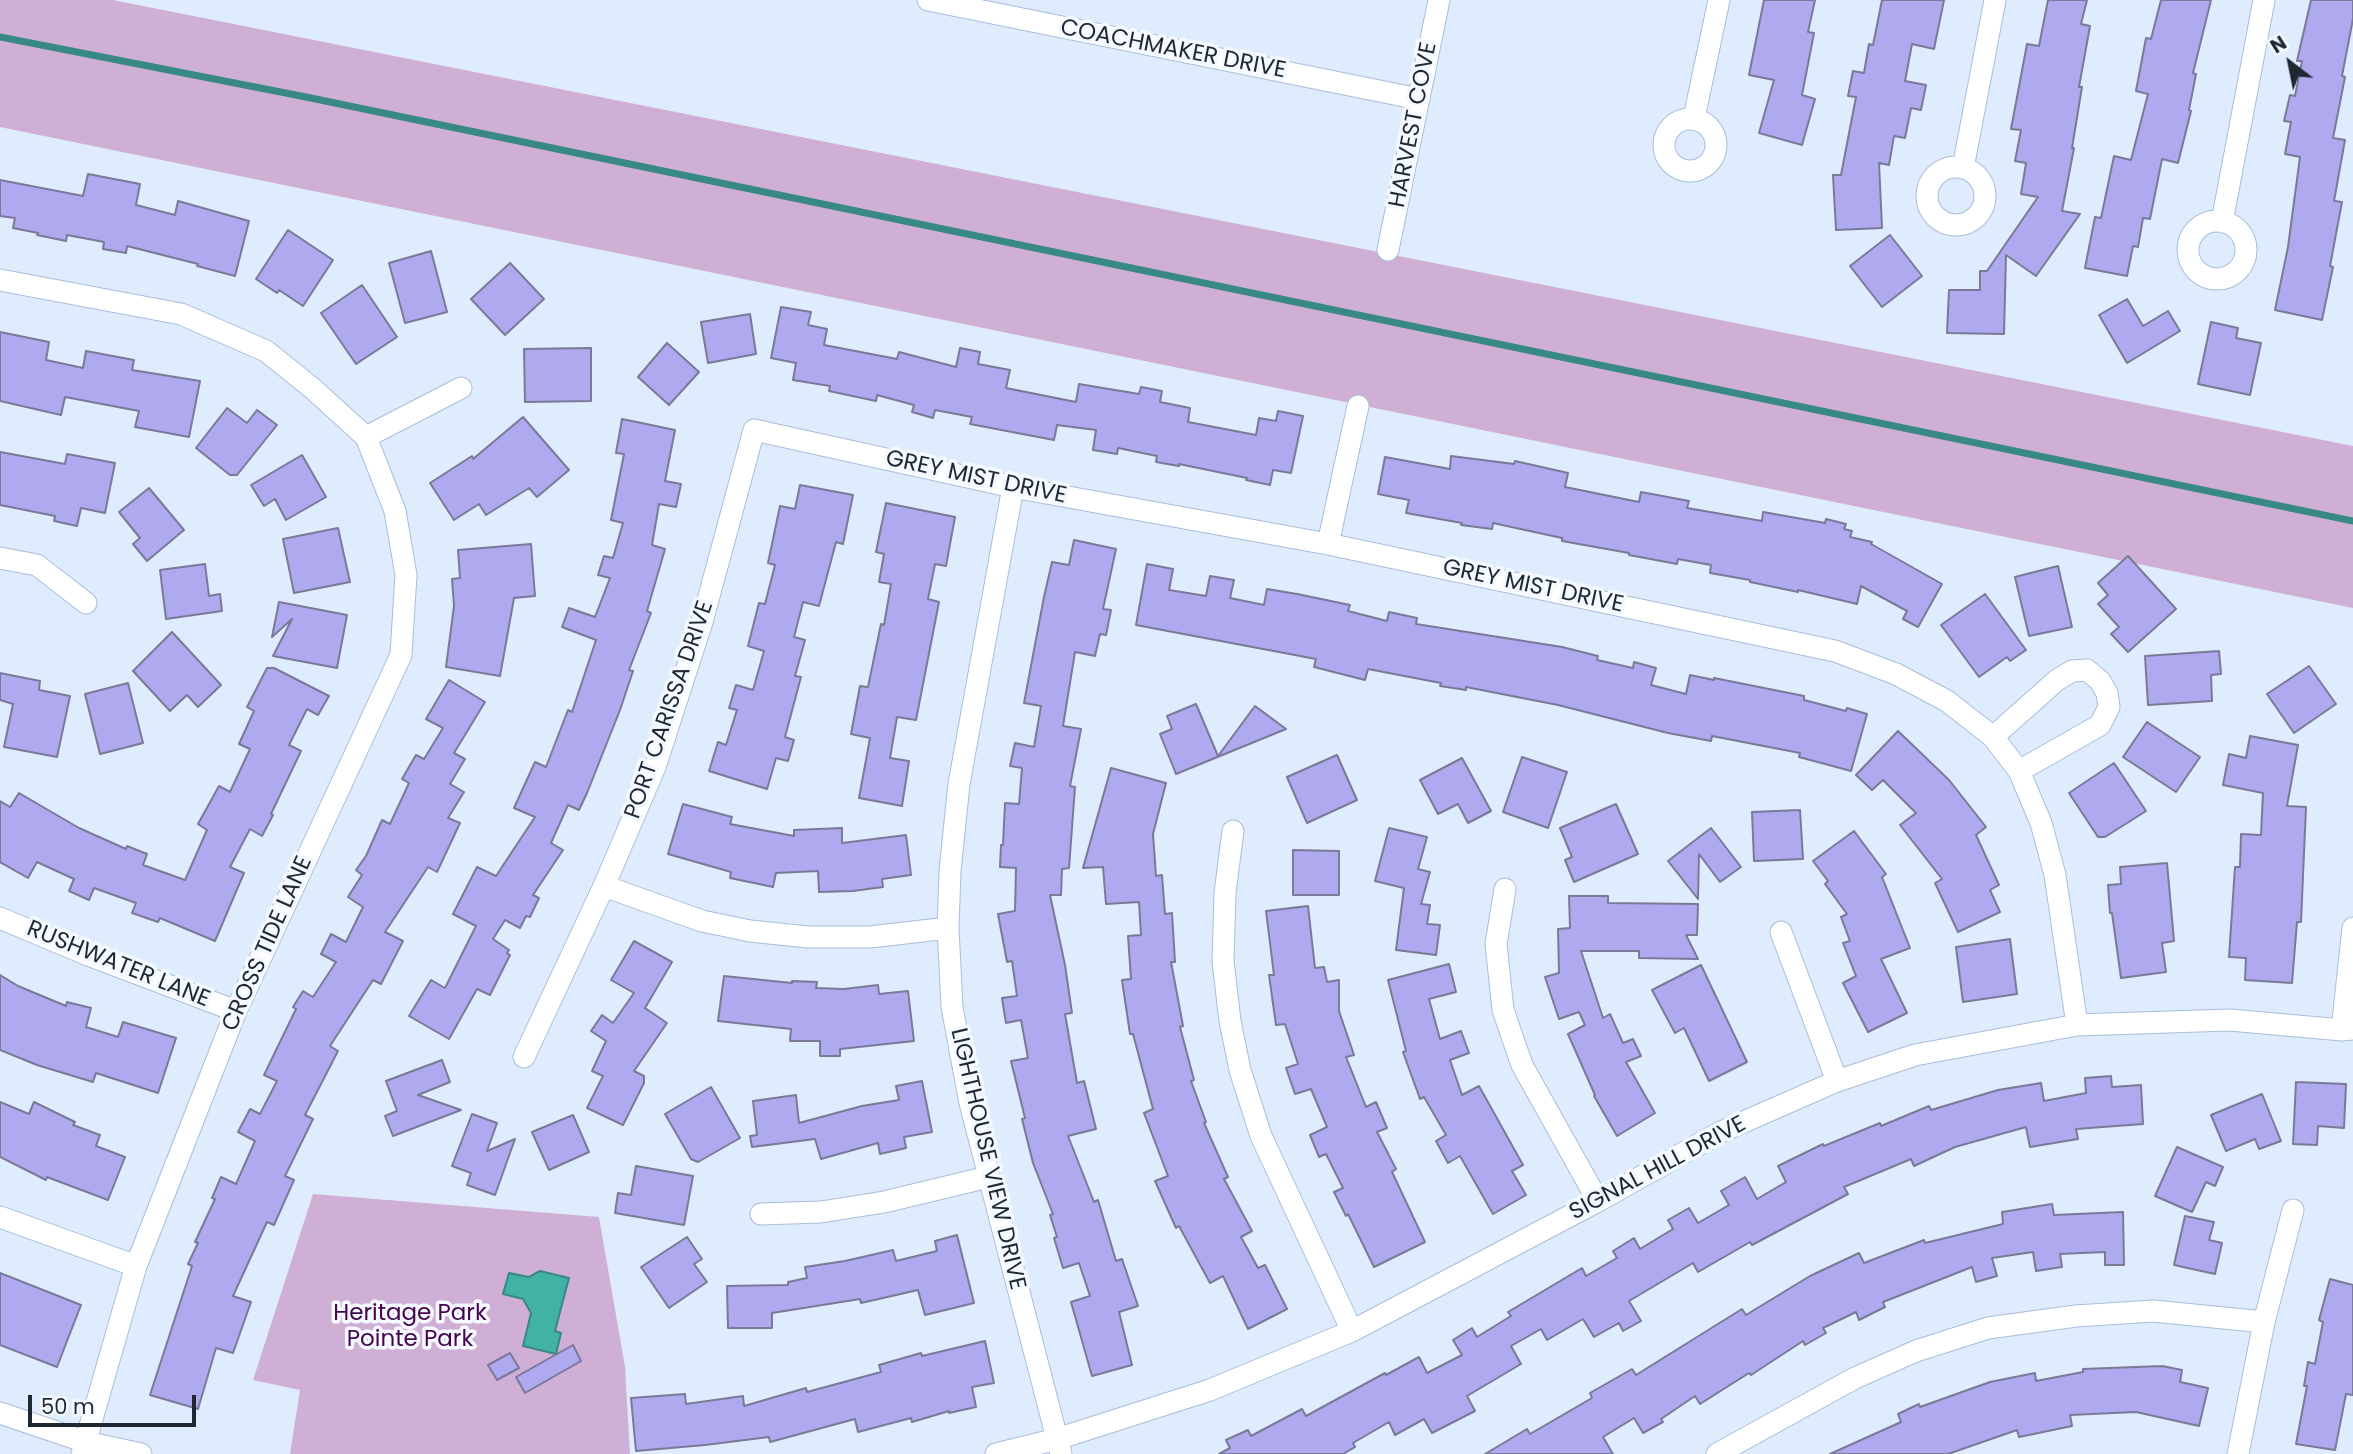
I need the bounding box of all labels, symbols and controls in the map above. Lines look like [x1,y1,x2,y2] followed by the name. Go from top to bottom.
[1058,15,1288,85] street label: COACHMAKER DRIVE
[2255,28,2325,98] north arrow
[2265,30,2292,60] text: N
[1384,40,1444,210] street label: HARVEST COVE
[883,445,1069,511] street label: GREY MIST DRIVE
[1440,554,1626,620] street label: GREY MIST DRIVE
[620,597,720,823] street label: PORT CARISSA DRIVE
[217,852,319,1036] street label: CROSS TIDE LANE
[23,916,213,1014] street label: RUSHWATER LANE
[943,1026,1031,1292] street label: LIGHTHOUSE VIEW DRIVE
[1565,1111,1751,1227] street label: SIGNAL HILL DRIVE
[333,1300,487,1354] park label: Heritage Park Pointe Park
[32,1380,200,1424] scale bar
[41,1392,95,1421] text: 50 m

